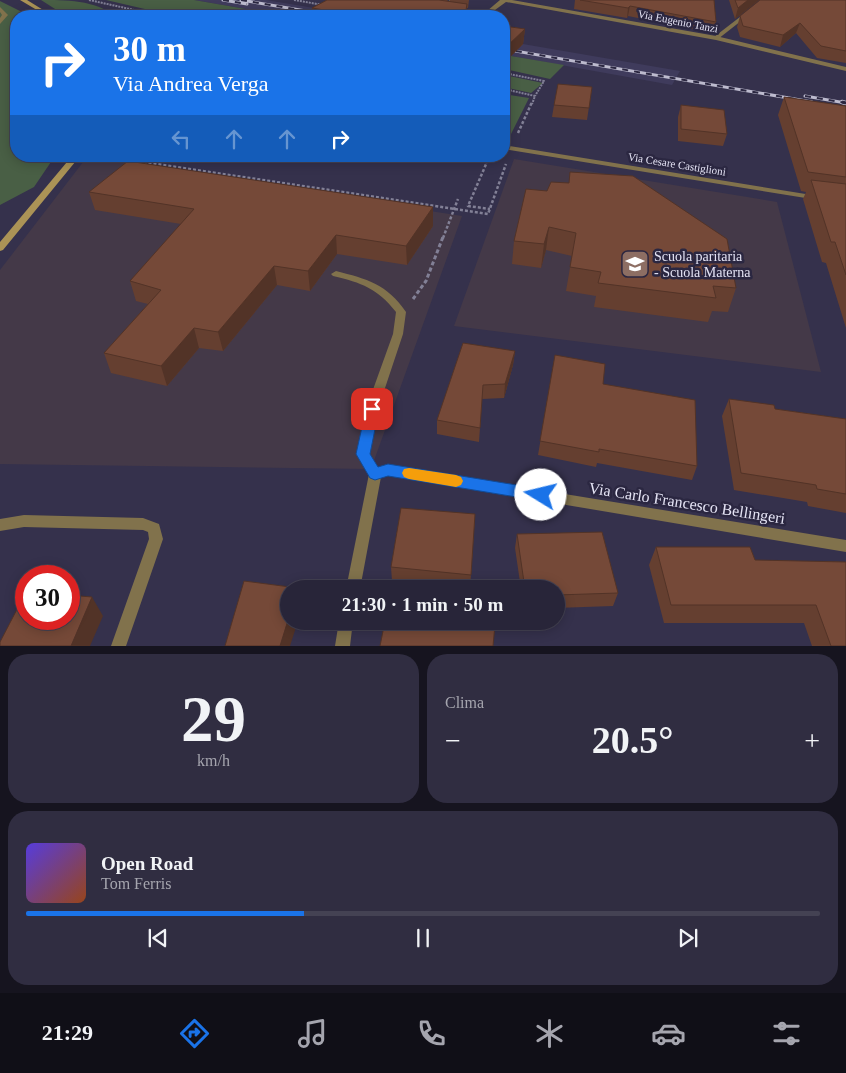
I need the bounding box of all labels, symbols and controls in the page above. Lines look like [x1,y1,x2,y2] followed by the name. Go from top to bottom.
[637,7,719,35] street label: Via Eugenio Tanzi
[30,30,95,95] icon: right
[113,30,186,69] text: 30 m
[113,71,268,96] text: Via Andrea Verga
[167,125,195,153] icon: left
[220,125,248,153] icon: ahead
[273,125,301,153] icon: ahead
[326,125,354,153] icon: right
[627,150,727,178] street label: Via Cesare Castiglioni
[620,249,650,279] school or university icon: Scuola paritaria - Scuola Materna
[654,249,751,280] place label: Scuola paritaria - Scuola Materna
[351,388,393,430] pin
[358,395,386,423] icon: arrive
[514,468,566,520] position arrow
[587,479,787,528] street label: Via Carlo Francesco Bellingeri
[15,565,80,630] speed limit sign: 30
[342,594,503,615] text: 21:30 · 1 min · 50 m
[181,683,246,755] text: 29
[445,694,484,711] text: Clima
[592,719,673,761] text: 20.5°
[445,725,461,756] text: −
[804,725,820,756] text: +
[197,752,230,769] text: km/h
[101,853,193,874] text: Open Road
[101,875,171,892] text: Tom Ferris
[144,924,172,952] icon: previous
[409,924,437,952] icon: pause
[674,924,702,952] icon: next
[177,1016,212,1051] icon: directions
[295,1016,330,1051] icon: music
[414,1016,449,1051] icon: phone
[532,1016,567,1051] icon: climate
[651,1016,686,1051] icon: car
[769,1016,804,1051] icon: filters
[42,1020,93,1045] text: 21:29

